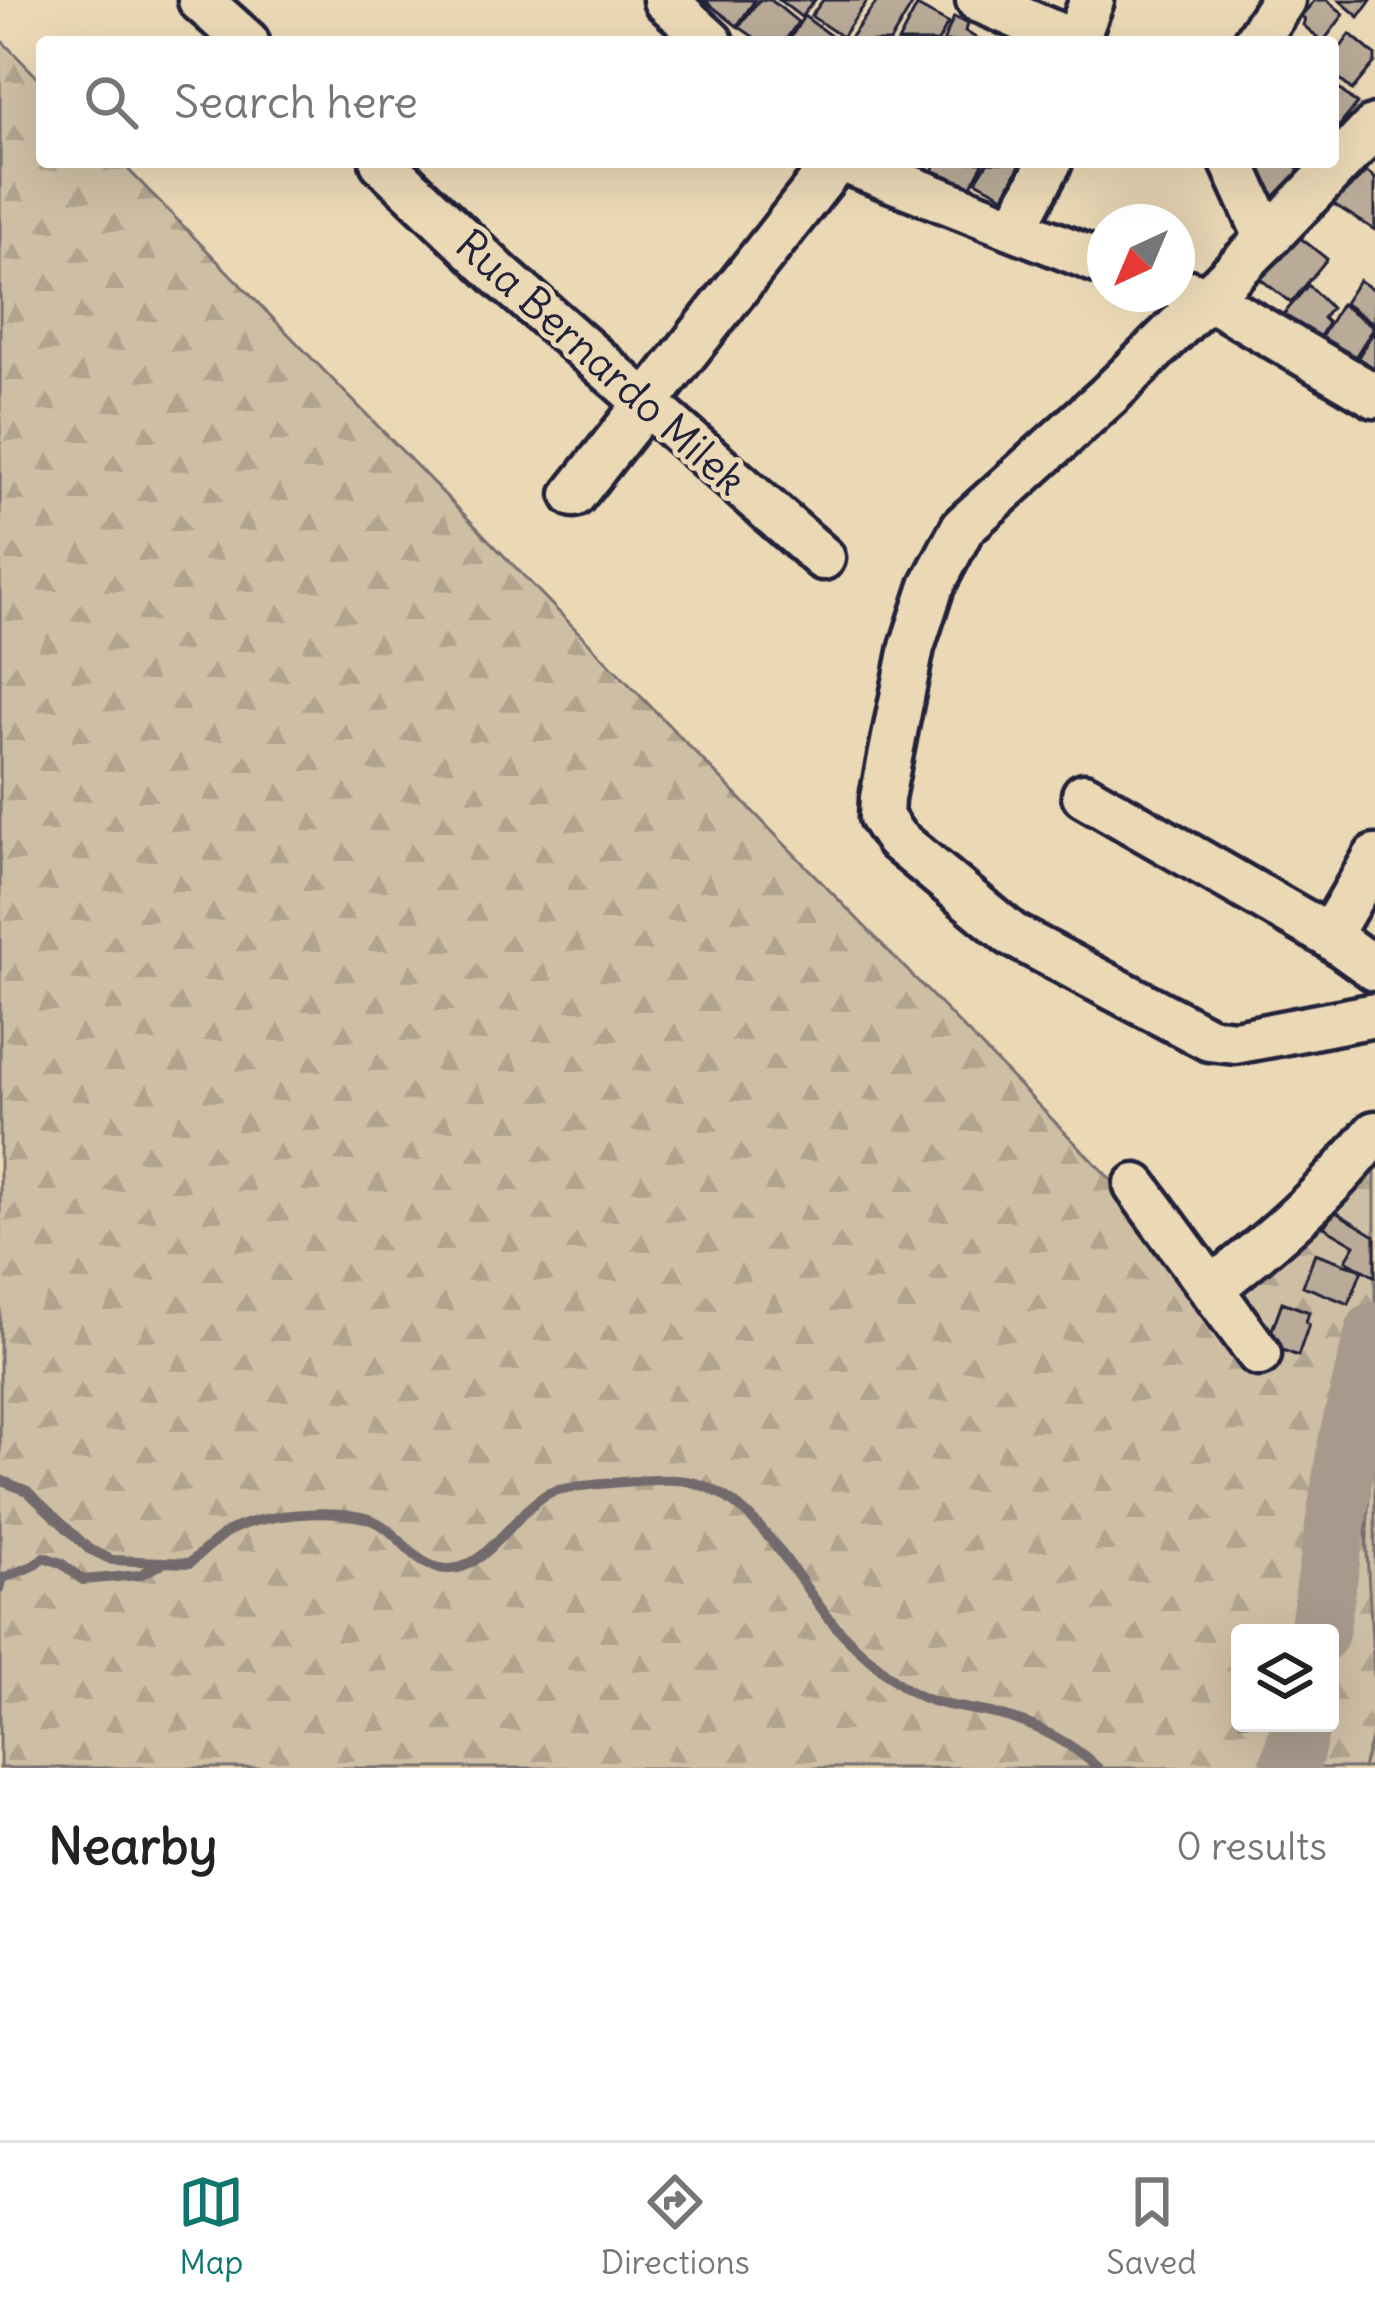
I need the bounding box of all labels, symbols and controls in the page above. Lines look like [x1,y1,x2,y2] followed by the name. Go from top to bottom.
[36,36,1339,168] search box
[78,69,144,135] icon: search
[174,74,418,130] text: Search here
[1087,204,1195,312] north arrow
[445,218,757,506] street label: Rua Bernardo Milek
[1231,1624,1339,1732] map controls
[1231,1624,1339,1732] button: layers
[48,1814,217,1878] text: Nearby
[1176,1822,1327,1871] text: 0 results
[178,2169,244,2283] tab: Map
[601,2169,750,2283] tab: Directions
[1106,2169,1197,2283] tab: Saved

